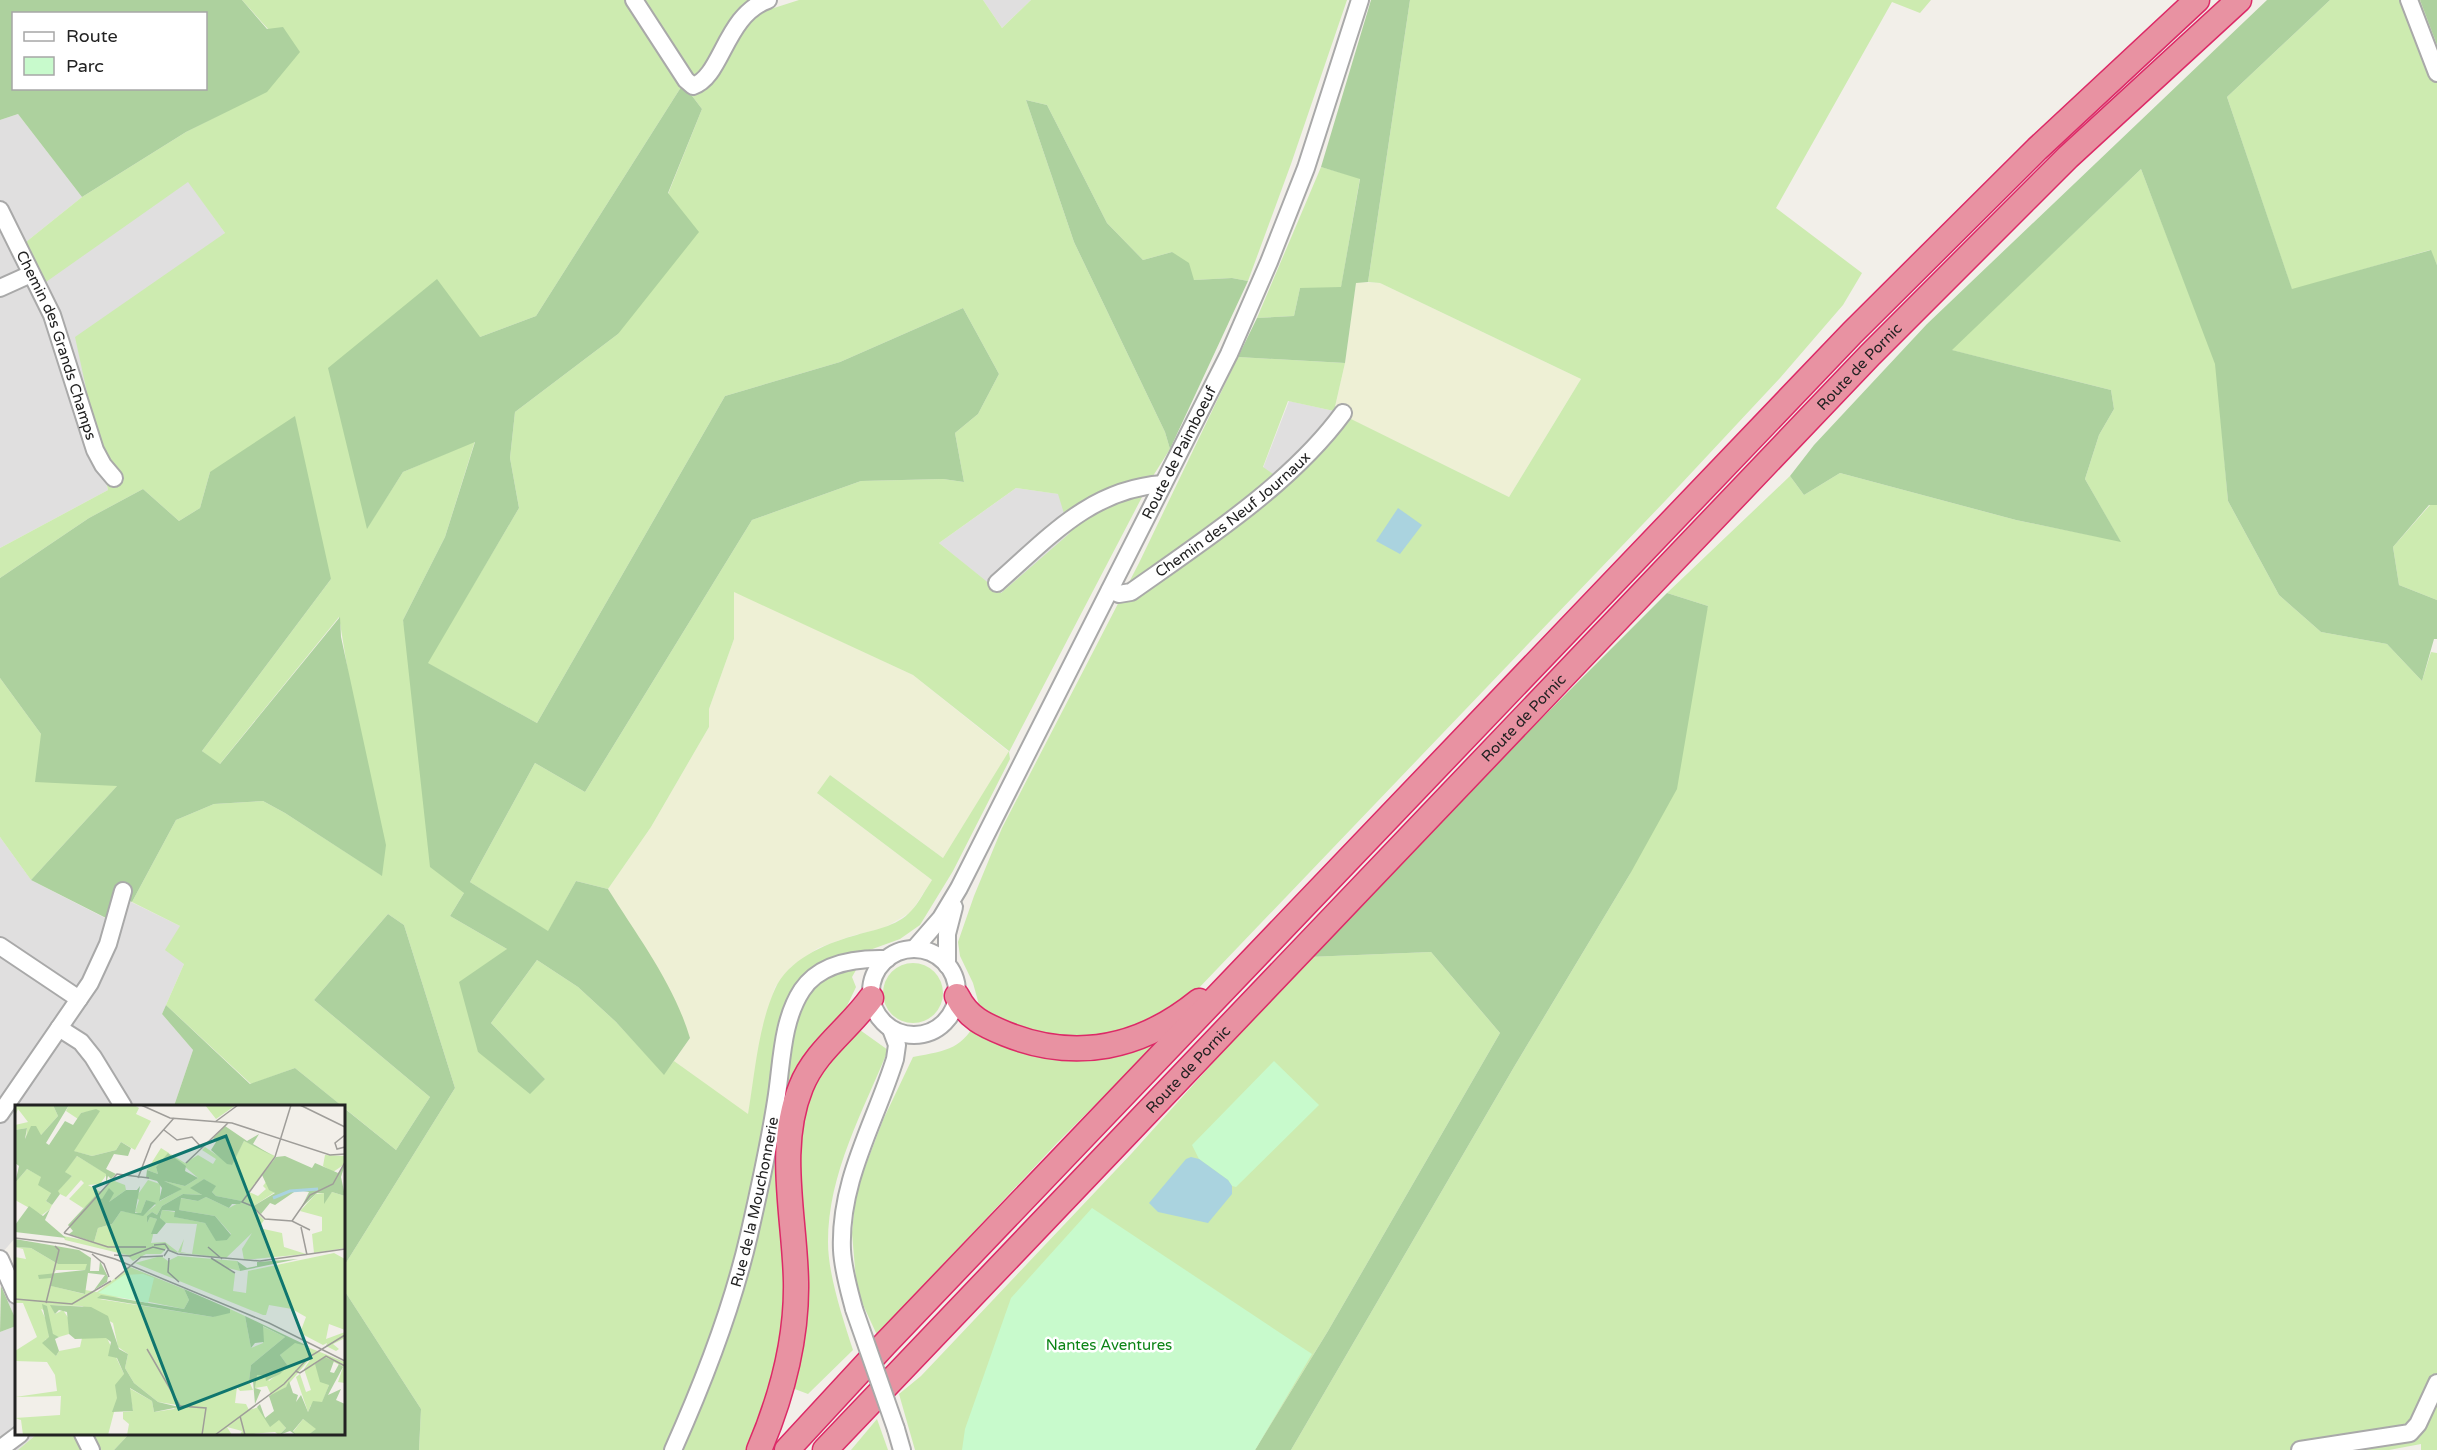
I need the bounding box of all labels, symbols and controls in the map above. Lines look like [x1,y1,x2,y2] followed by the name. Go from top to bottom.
[12,12,207,90] legend
[66,25,118,47] text: Route
[66,55,104,77] text: Parc
[12,247,100,442] street label: Chemin des Grands Champs
[1813,319,1906,414] street label: Route de Pornic
[1138,383,1220,522] street label: Route de Paimboeuf
[1152,448,1314,581] street label: Chemin des Neuf Journaux
[1478,670,1570,766] street label: Route de Pornic
[1142,1022,1234,1117] street label: Route de Pornic
[15,1105,345,1435] inset map
[727,1115,782,1289] street label: Rue de la Mouchonnerie
[1046,1336,1172,1354] park label: Nantes Aventures

